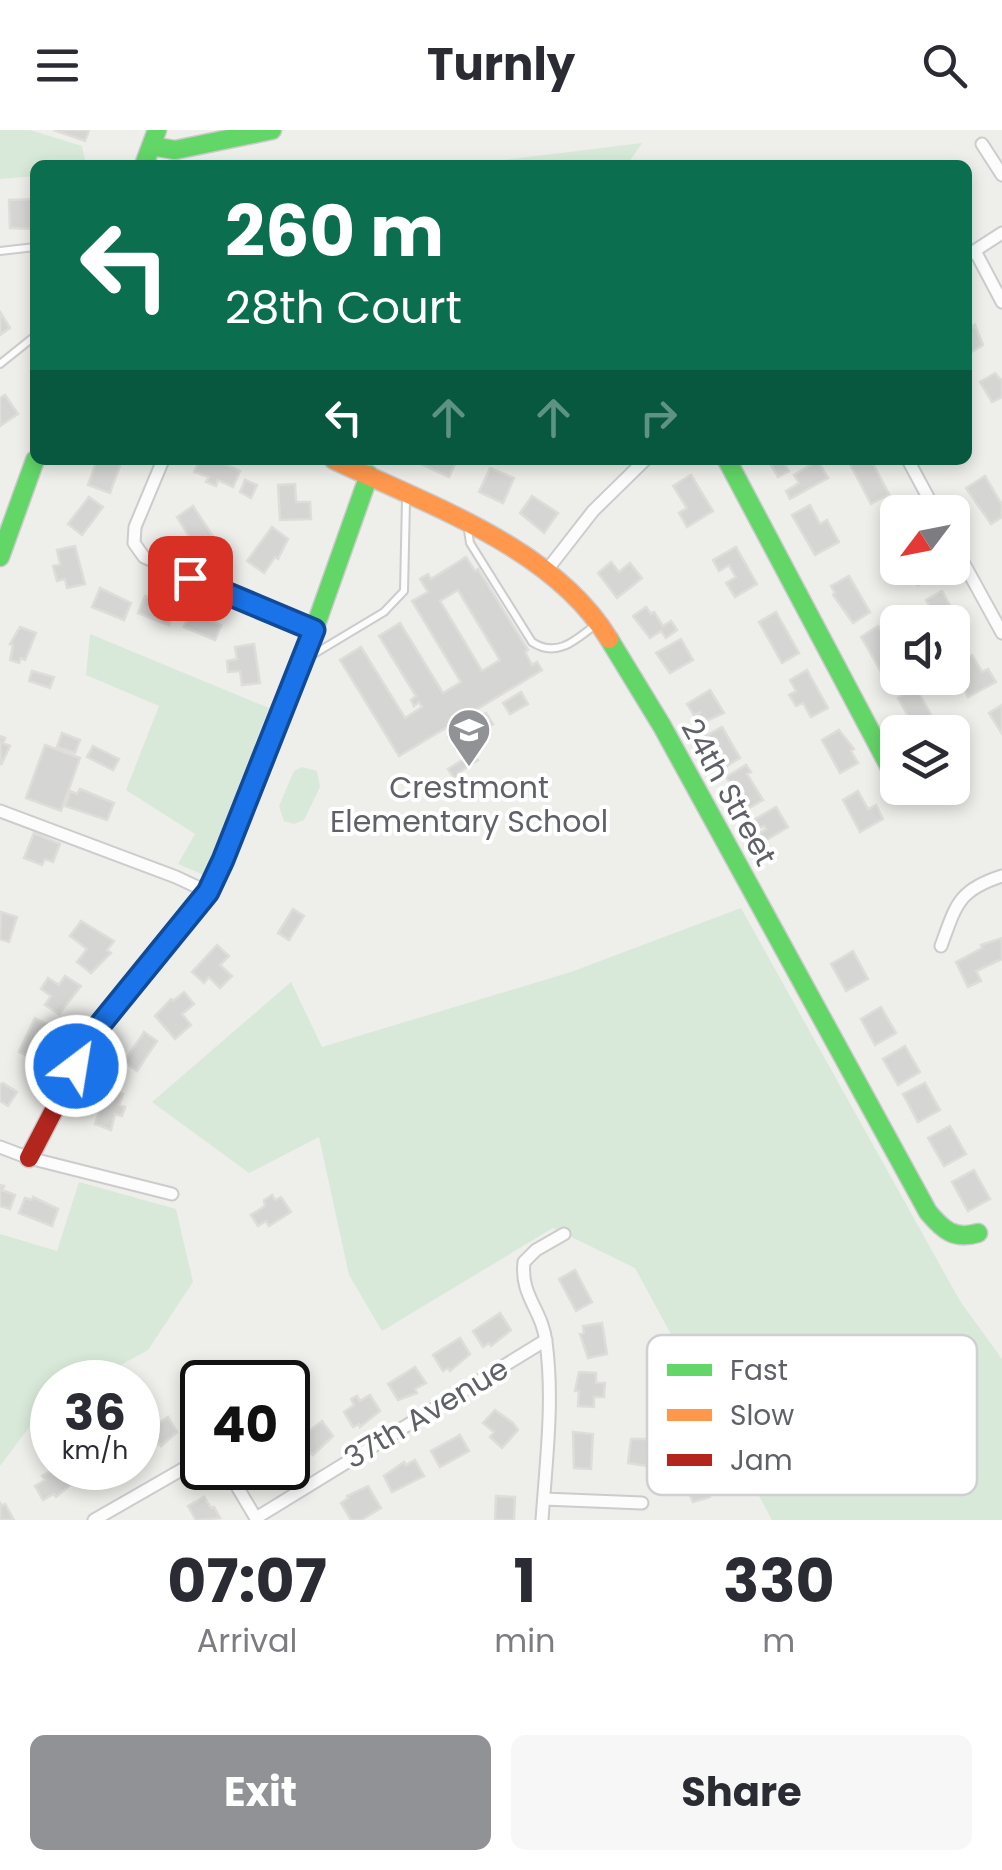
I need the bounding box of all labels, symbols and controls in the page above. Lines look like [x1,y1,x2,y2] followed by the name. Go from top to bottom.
[427,33,575,96] text: Turnly
[30,38,85,93] icon: menu
[917,38,972,93] icon: search
[225,182,444,281] text: 260 m
[60,200,190,330] icon: left
[225,276,462,339] text: 28th Court
[316,390,371,445] icon: left
[421,390,476,445] icon: ahead
[526,390,581,445] icon: ahead
[631,390,686,445] icon: right
[880,495,970,585] north arrow
[880,495,970,805] map controls
[148,536,233,621] pin
[163,551,218,606] icon: arrive
[880,605,970,695] button: sound
[446,707,492,768] school or university icon: Crestmont Elementary School
[671,711,787,873] street label: 24th Street
[880,715,970,805] button: layers
[330,766,608,843] place label: Crestmont Elementary School
[24,1014,128,1118] position arrow
[647,1335,977,1495] legend
[336,1347,516,1479] street label: 37th Avenue
[730,1351,788,1390] text: Fast
[180,1360,310,1490] speed limit sign: 40
[64,1377,126,1448] text: 36
[730,1396,794,1435] text: Slow
[62,1433,128,1468] text: km/h
[730,1441,793,1480] text: Jam
[167,1539,327,1623] text: 07:07
[514,1539,536,1623] text: 1
[723,1539,835,1623] text: 330
[197,1618,297,1663] text: Arrival
[494,1618,556,1663] text: min
[762,1618,795,1663] text: m
[30,1735,491,1850] button: Exit
[511,1735,972,1850] button: Share

